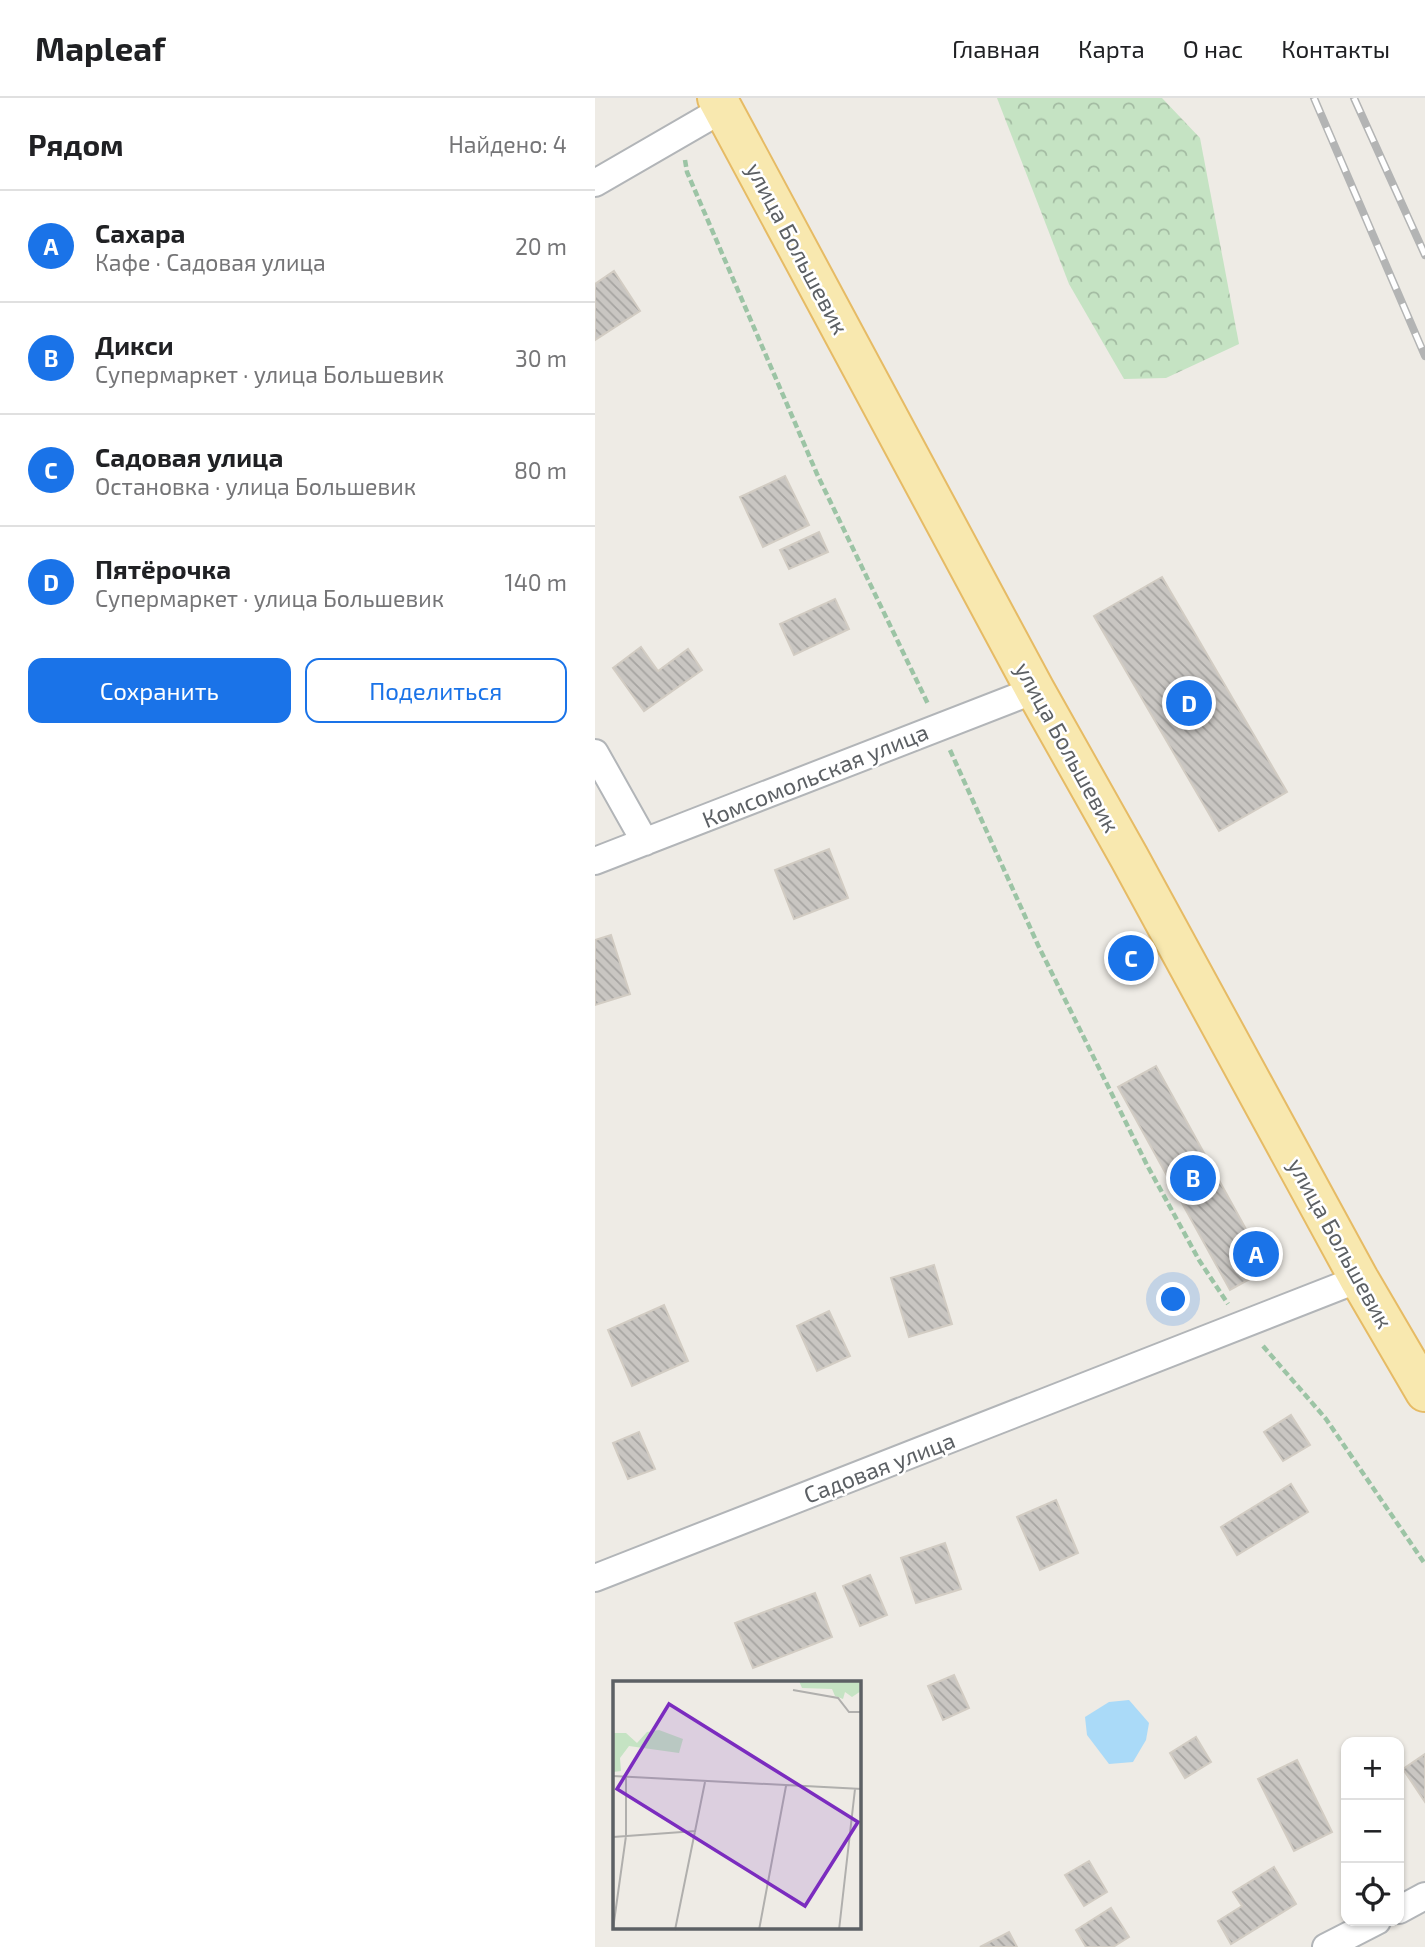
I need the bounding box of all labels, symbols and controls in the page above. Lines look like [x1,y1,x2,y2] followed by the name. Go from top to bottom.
[35,28,165,68] text: Mapleaf
[952,34,1040,63] text: Главная
[1078,34,1145,63] text: Карта
[1183,34,1243,63] text: О нас
[1281,34,1390,63] text: Контакты
[28,126,124,162] text: Рядом
[448,130,567,158] text: Найдено: 4
[740,157,855,339] street label: улица Большевик
[95,217,185,248] text: Сахара
[43,232,59,260] text: A
[515,232,567,260] text: 20 m
[95,248,326,276] text: Кафе · Садовая улица
[95,329,174,360] text: Дикси
[44,344,58,372] text: B
[515,344,567,372] text: 30 m
[95,360,444,388] text: Супермаркет · улица Большевик
[95,441,283,472] text: Садовая улица
[44,456,58,484] text: C
[514,456,567,484] text: 80 m
[95,472,416,500] text: Остановка · улица Большевик
[95,553,231,584] text: Пятёрочка
[43,568,59,596] text: D
[505,568,567,596] text: 140 m
[95,584,444,612] text: Супермаркет · улица Большевик
[1009,657,1126,838] street label: улица Большевик
[28,658,291,723] button: Сохранить
[305,658,567,723] button: Поделиться
[1166,677,1212,729] pin: D
[698,717,932,834] street label: Комсомольская улица
[1108,932,1154,984] pin: C
[1170,1152,1216,1204] pin: B
[1282,1153,1399,1334] street label: улица Большевик
[1233,1228,1279,1280] pin: A
[1156,1282,1190,1316] your location
[799,1425,959,1510] street label: Садовая улица
[613,1681,861,1930] inset map
[1341,1737,1404,1926] map controls
[1341,1737,1404,1800] button: +
[1341,1800,1404,1863] button: −
[1341,1863,1404,1926] button: locate

